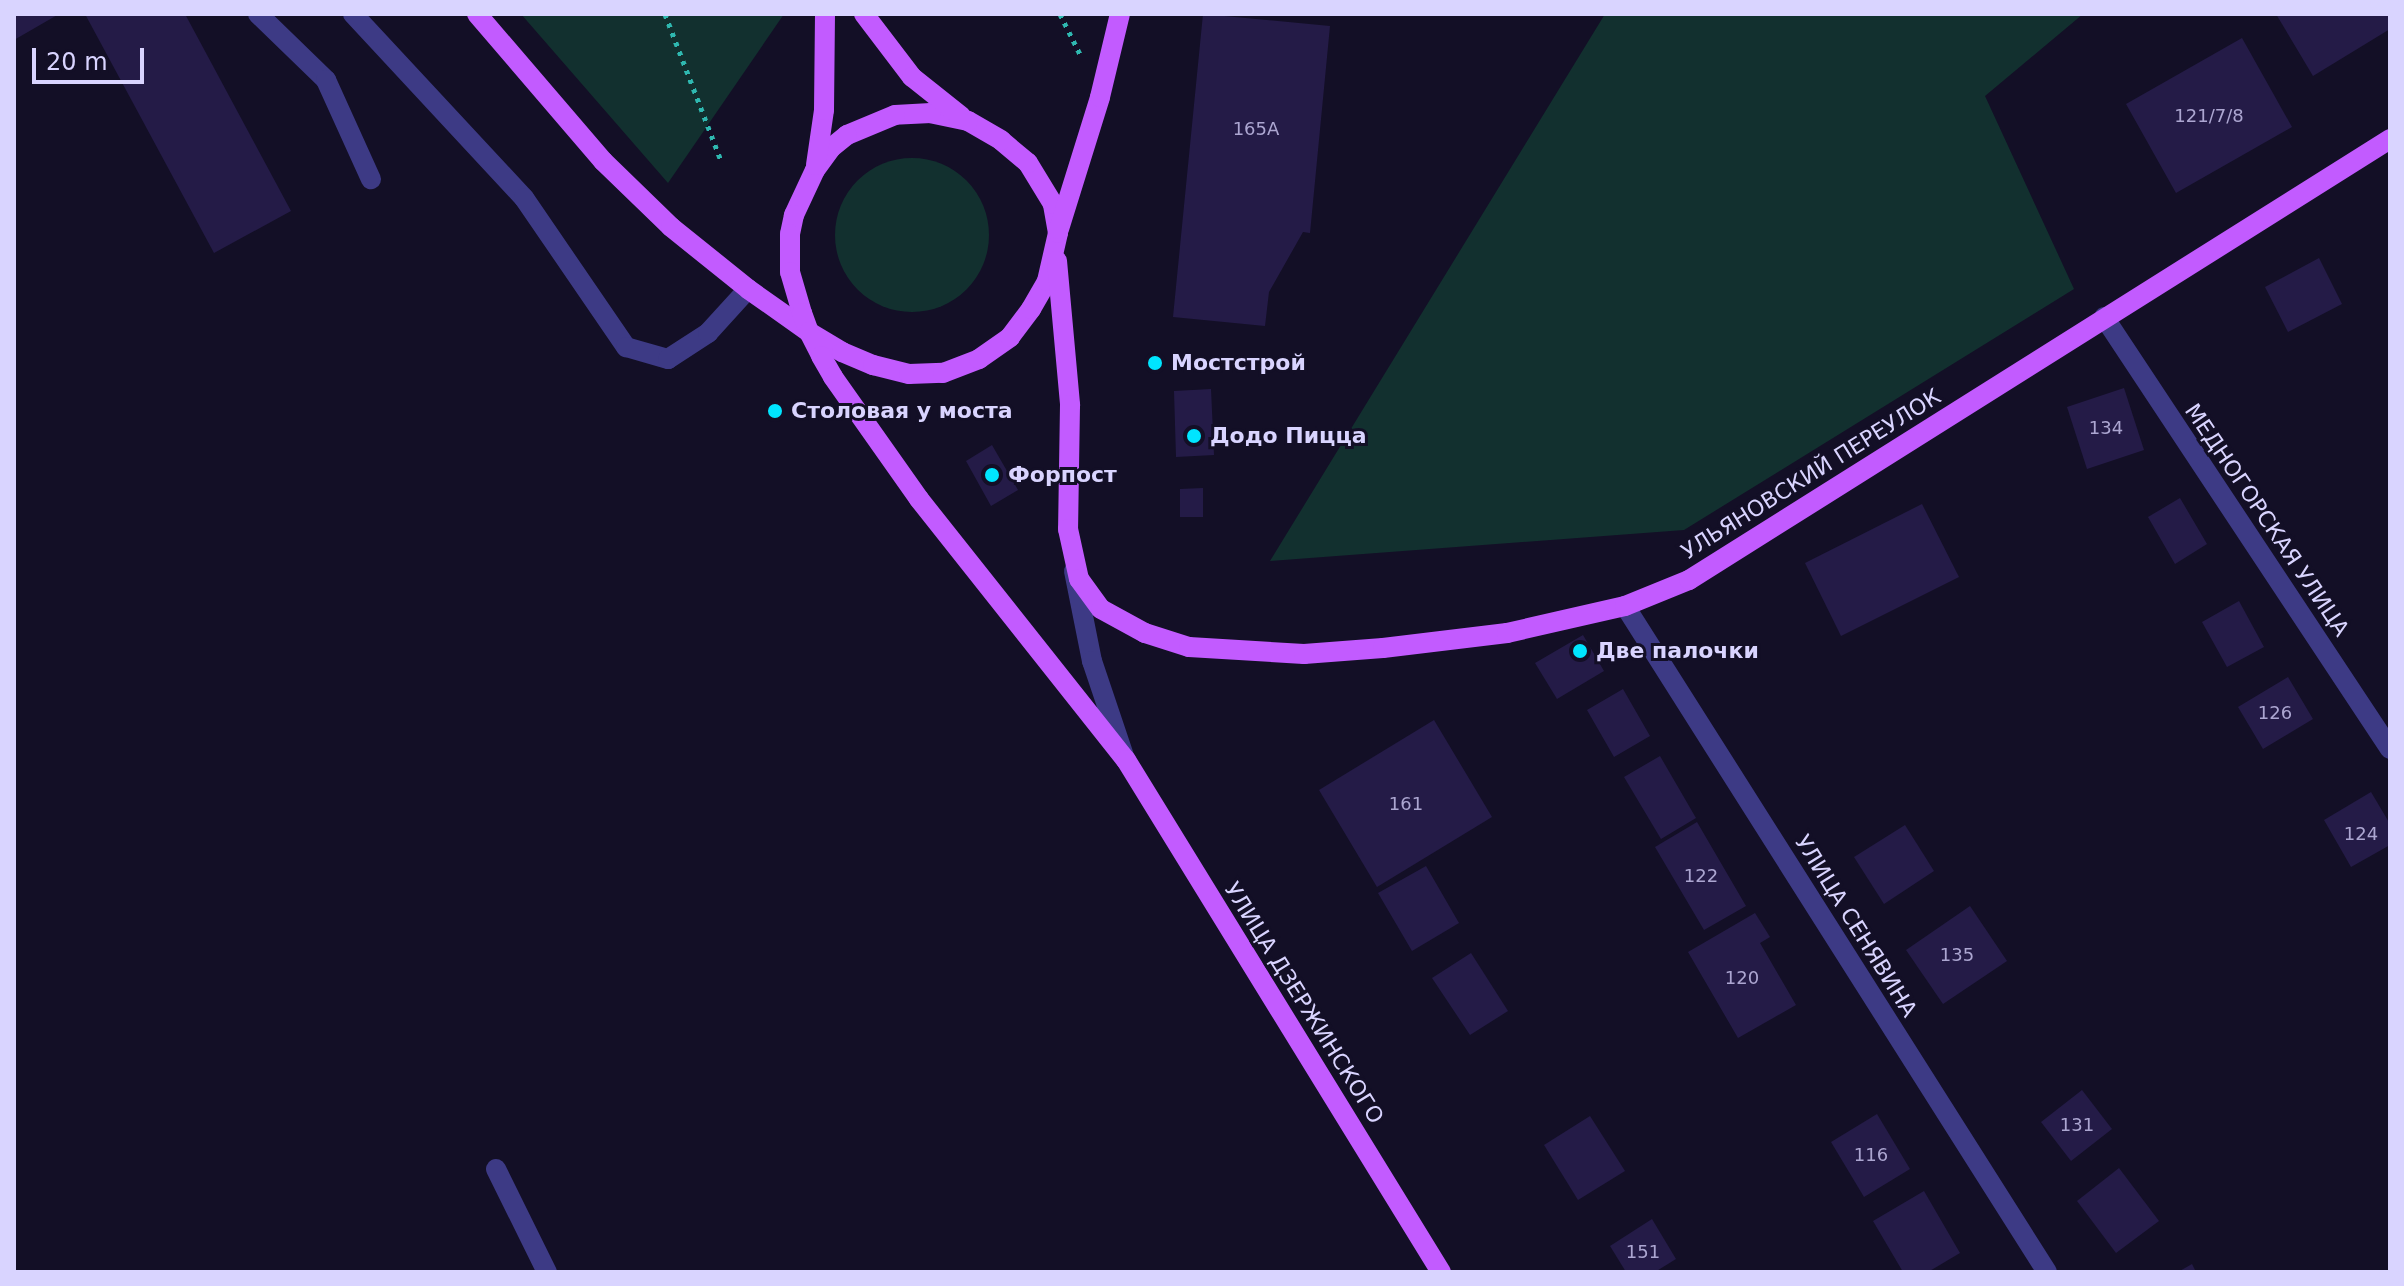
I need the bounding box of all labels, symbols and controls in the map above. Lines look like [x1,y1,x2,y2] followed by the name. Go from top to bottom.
[36,32,148,82] scale bar
[46,48,108,76] text: 20 m
[2174,105,2244,127] house number: 121/7/8
[1233,118,1279,140] house number: 165А
[1171,350,1306,376] place label: Мостстрой
[1146,354,1164,372] marker: Мостстрой
[1677,383,1945,565] street label: УЛЬЯНОВСКИЙ ПЕРЕУЛОК
[791,398,1013,424] place label: Столовая у моста
[2179,399,2355,641] street label: МЕДНОГОРСКАЯ УЛИЦА
[766,402,784,420] marker: Столовая у моста
[2089,417,2123,439] house number: 134
[1210,423,1367,449] place label: Додо Пицца
[1185,427,1203,445] marker: Додо Пицца
[1008,462,1117,488] place label: Форпост
[983,466,1001,484] marker: Форпост
[1596,638,1759,664] place label: Две палочки
[1571,642,1589,660] marker: Две палочки
[2258,702,2292,724] house number: 126
[1389,793,1423,815] house number: 161
[2344,823,2378,845] house number: 124
[1789,830,1923,1022] street label: УЛИЦА СЕНЯВИНА
[1684,865,1718,887] house number: 122
[1219,877,1389,1129] street label: УЛИЦА ДЗЕРЖИНСКОГО
[1940,944,1974,966] house number: 135
[1725,967,1759,989] house number: 120
[2060,1114,2094,1136] house number: 131
[1854,1144,1888,1166] house number: 116
[1626,1241,1660,1263] house number: 151

